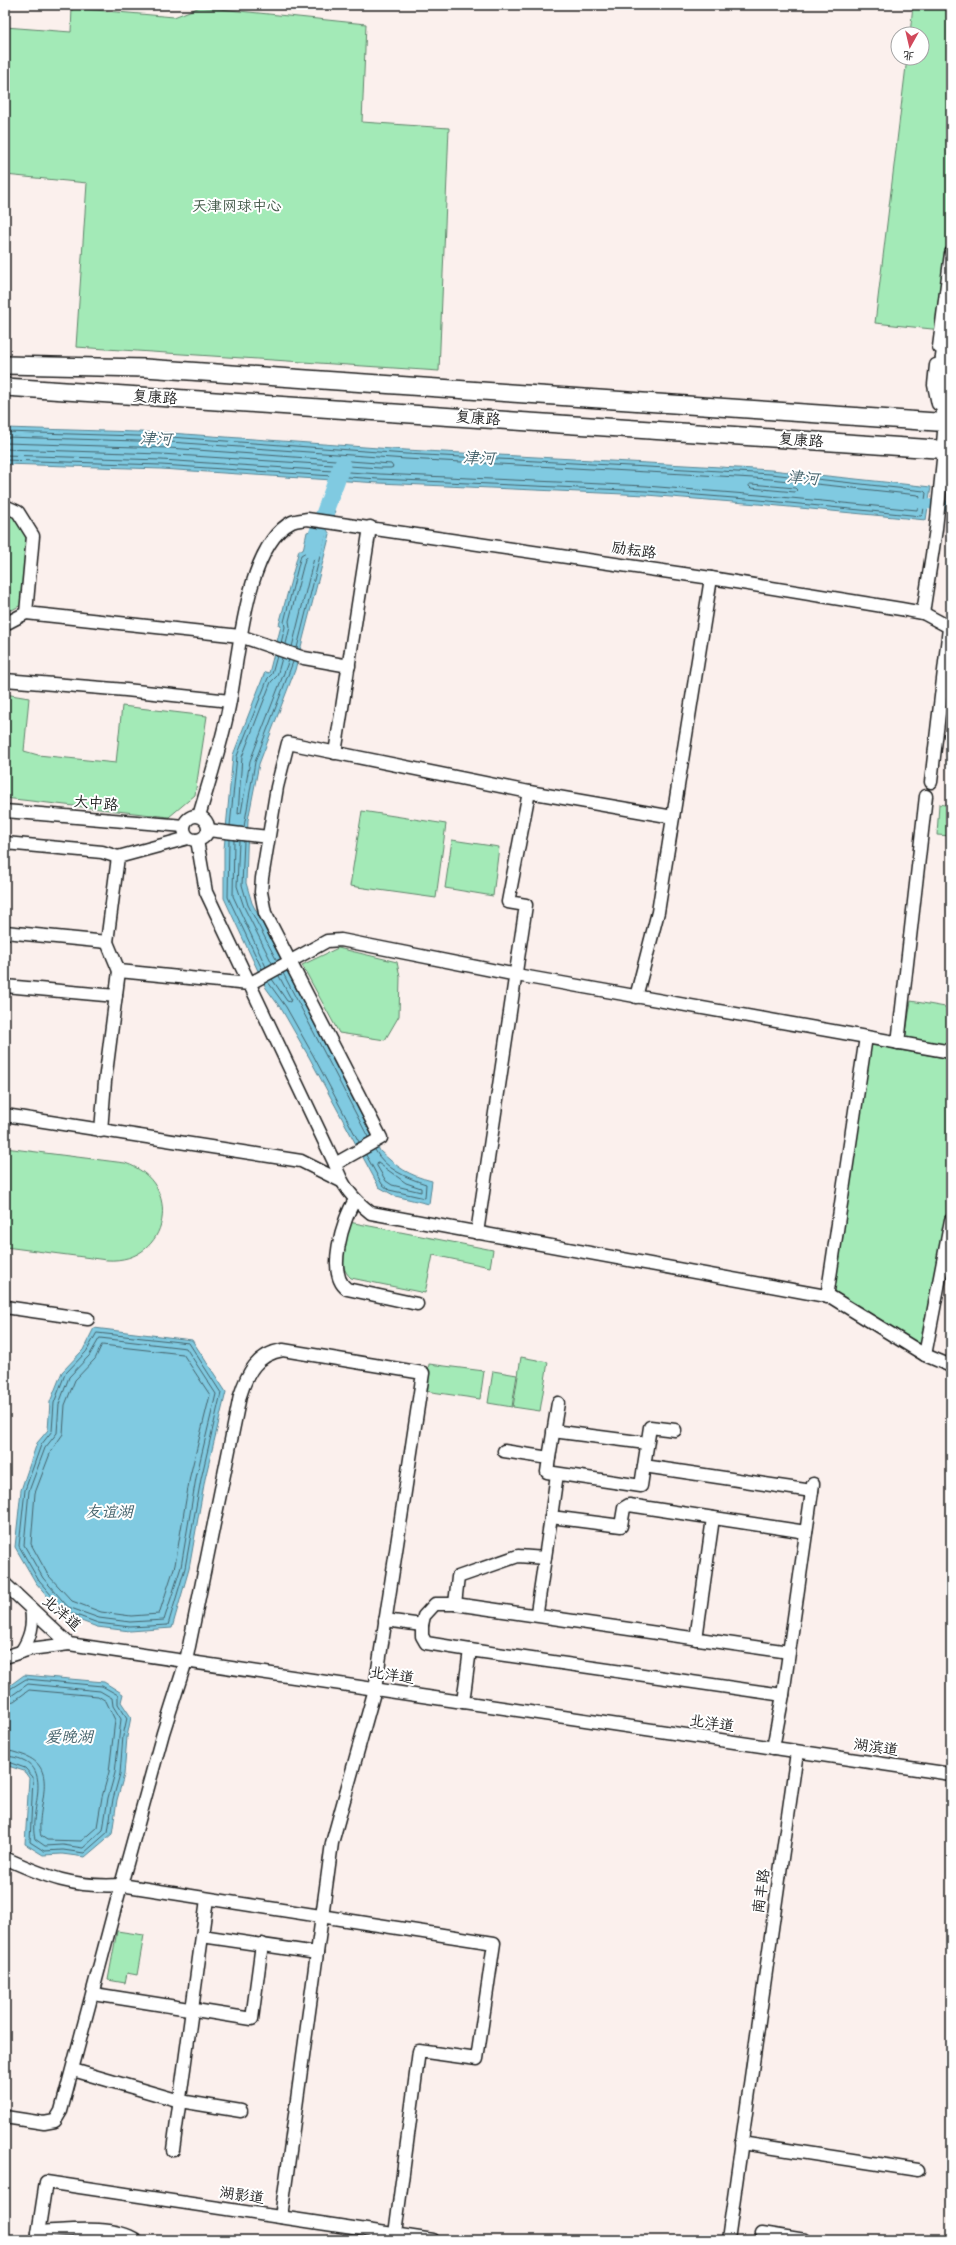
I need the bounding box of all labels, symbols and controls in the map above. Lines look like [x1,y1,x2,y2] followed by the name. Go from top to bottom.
[890,26,930,66] north arrow
[902,45,915,66] text: 北
[192,193,282,219] park label: 天津网球中心
[132,382,178,412] street label: 复康路
[455,403,501,433] street label: 复康路
[139,423,175,454] water label: 津河
[778,425,824,455] street label: 复康路
[462,442,498,473] water label: 津河
[786,462,823,494] water label: 津河
[610,534,658,566] street label: 励耘路
[72,788,120,818] street label: 大中路
[85,1497,135,1526] water label: 友谊湖
[36,1589,88,1637] street label: 北洋道
[368,1659,416,1691] street label: 北洋道
[688,1707,736,1739] street label: 北洋道
[45,1722,95,1751] water label: 爱晚湖
[852,1731,900,1763] street label: 湖滨道
[745,1867,777,1915] street label: 南丰路
[218,2179,266,2211] street label: 湖影道

